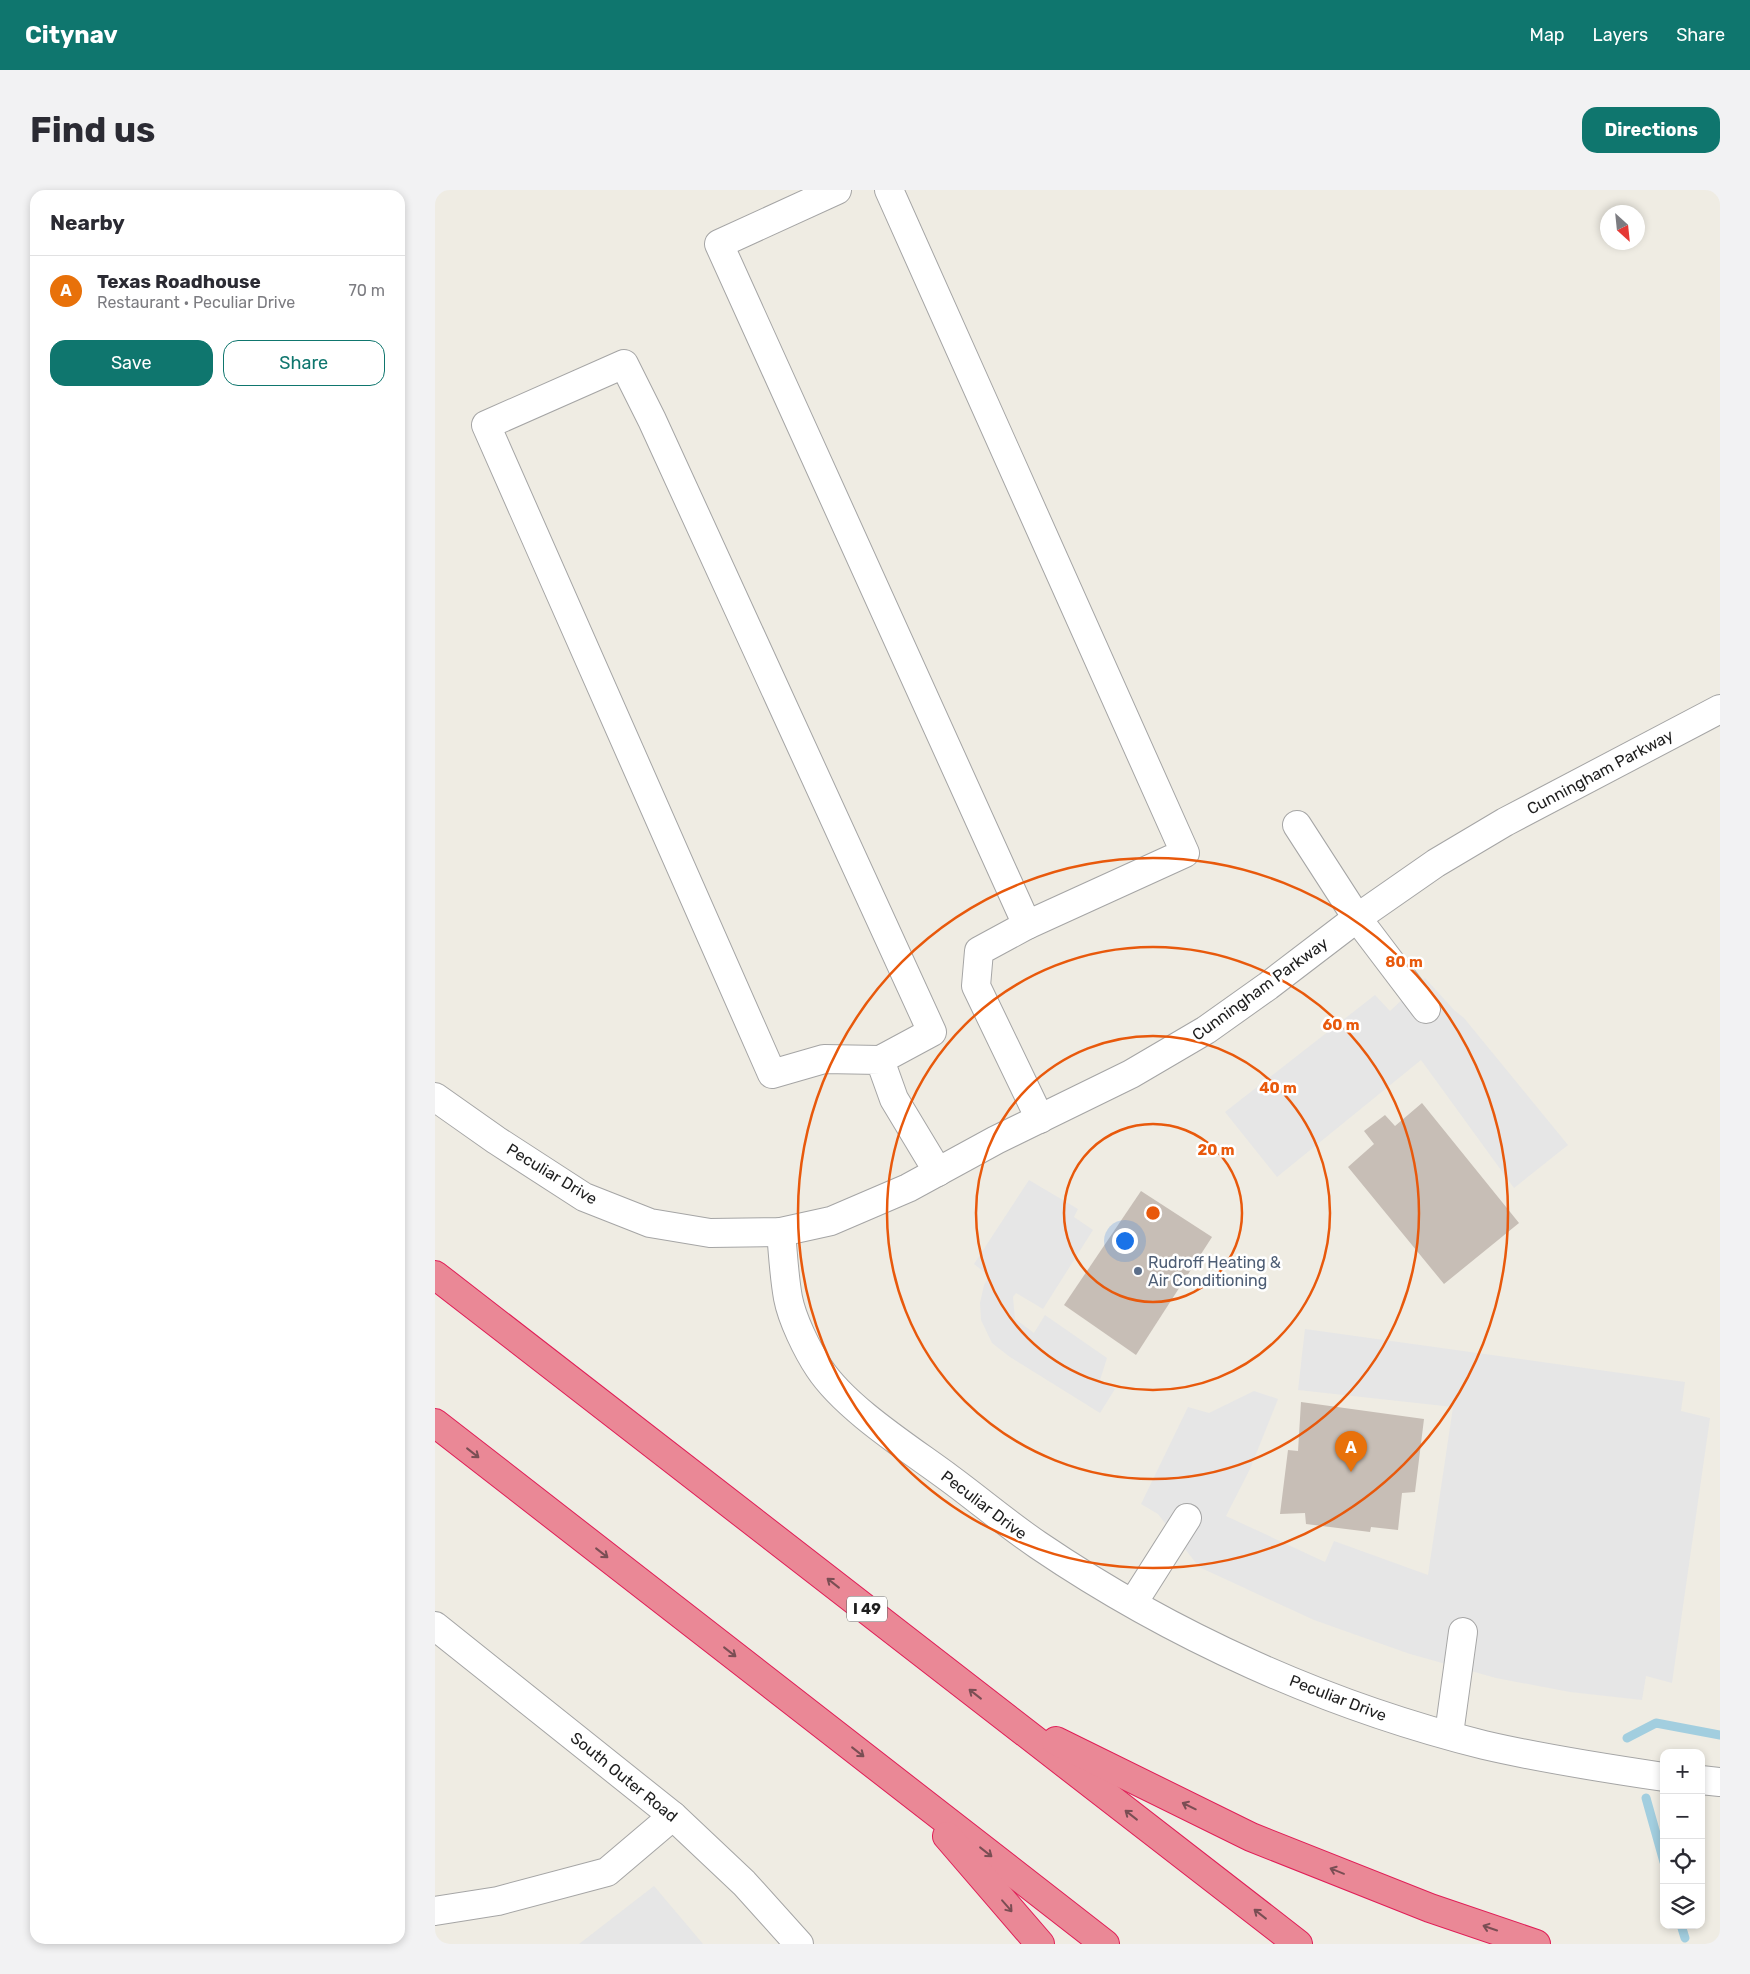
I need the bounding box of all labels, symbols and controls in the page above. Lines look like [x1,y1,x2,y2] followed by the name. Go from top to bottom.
[25,21,118,49] text: Citynav
[1530,24,1565,46] text: Map
[1593,24,1648,46] text: Layers
[1676,24,1725,46] text: Share
[1582,107,1720,153] button: Directions
[30,109,155,151] text: Find us
[1600,205,1645,250] north arrow
[50,210,125,235] text: Nearby
[97,270,261,293] text: Texas Roadhouse
[60,281,72,300] text: A
[348,281,385,300] text: 70 m
[97,293,295,312] text: Restaurant · Peculiar Drive
[50,340,213,386] button: Save
[223,340,385,386] button: Share
[1524,725,1677,819] street label: Cunningham Parkway
[1189,933,1332,1045] street label: Cunningham Parkway
[1385,953,1423,971] text: 80 m
[1323,1016,1359,1034] text: 60 m
[1259,1079,1297,1097] text: 40 m
[503,1140,601,1209] street label: Peculiar Drive
[1198,1141,1234,1159] text: 20 m
[1144,1204,1162,1222] centre of rings
[1112,1228,1138,1254] your location
[1148,1253,1281,1290] place label: Rudroff Heating & Air Conditioning
[1132,1265,1144,1277] marker: Rudroff Heating & Air Conditioning
[1335,1431,1367,1472] pin: A
[467,1447,480,1458] one-way arrow
[937,1467,1031,1543] street label: Peculiar Drive
[595,1547,608,1558] one-way arrow
[827,1578,840,1589] one-way arrow
[847,1596,887,1622] road number: I 49
[723,1647,736,1658] one-way arrow
[1287,1671,1389,1725] street label: Peculiar Drive
[969,1688,982,1699] one-way arrow
[567,1728,681,1826] street label: South Outer Road
[851,1747,864,1758] one-way arrow
[1660,1749,1705,1929] map controls
[1660,1749,1705,1794] button: +
[1660,1794,1705,1839] button: −
[1181,1801,1196,1811] one-way arrow
[1125,1809,1138,1820] one-way arrow
[1660,1839,1705,1884] button: locate
[979,1846,992,1857] one-way arrow
[1330,1866,1346,1875] one-way arrow
[1660,1884,1705,1929] button: layers
[1001,1899,1013,1912] one-way arrow
[1253,1909,1267,1919] one-way arrow
[1482,1923,1498,1932] one-way arrow

